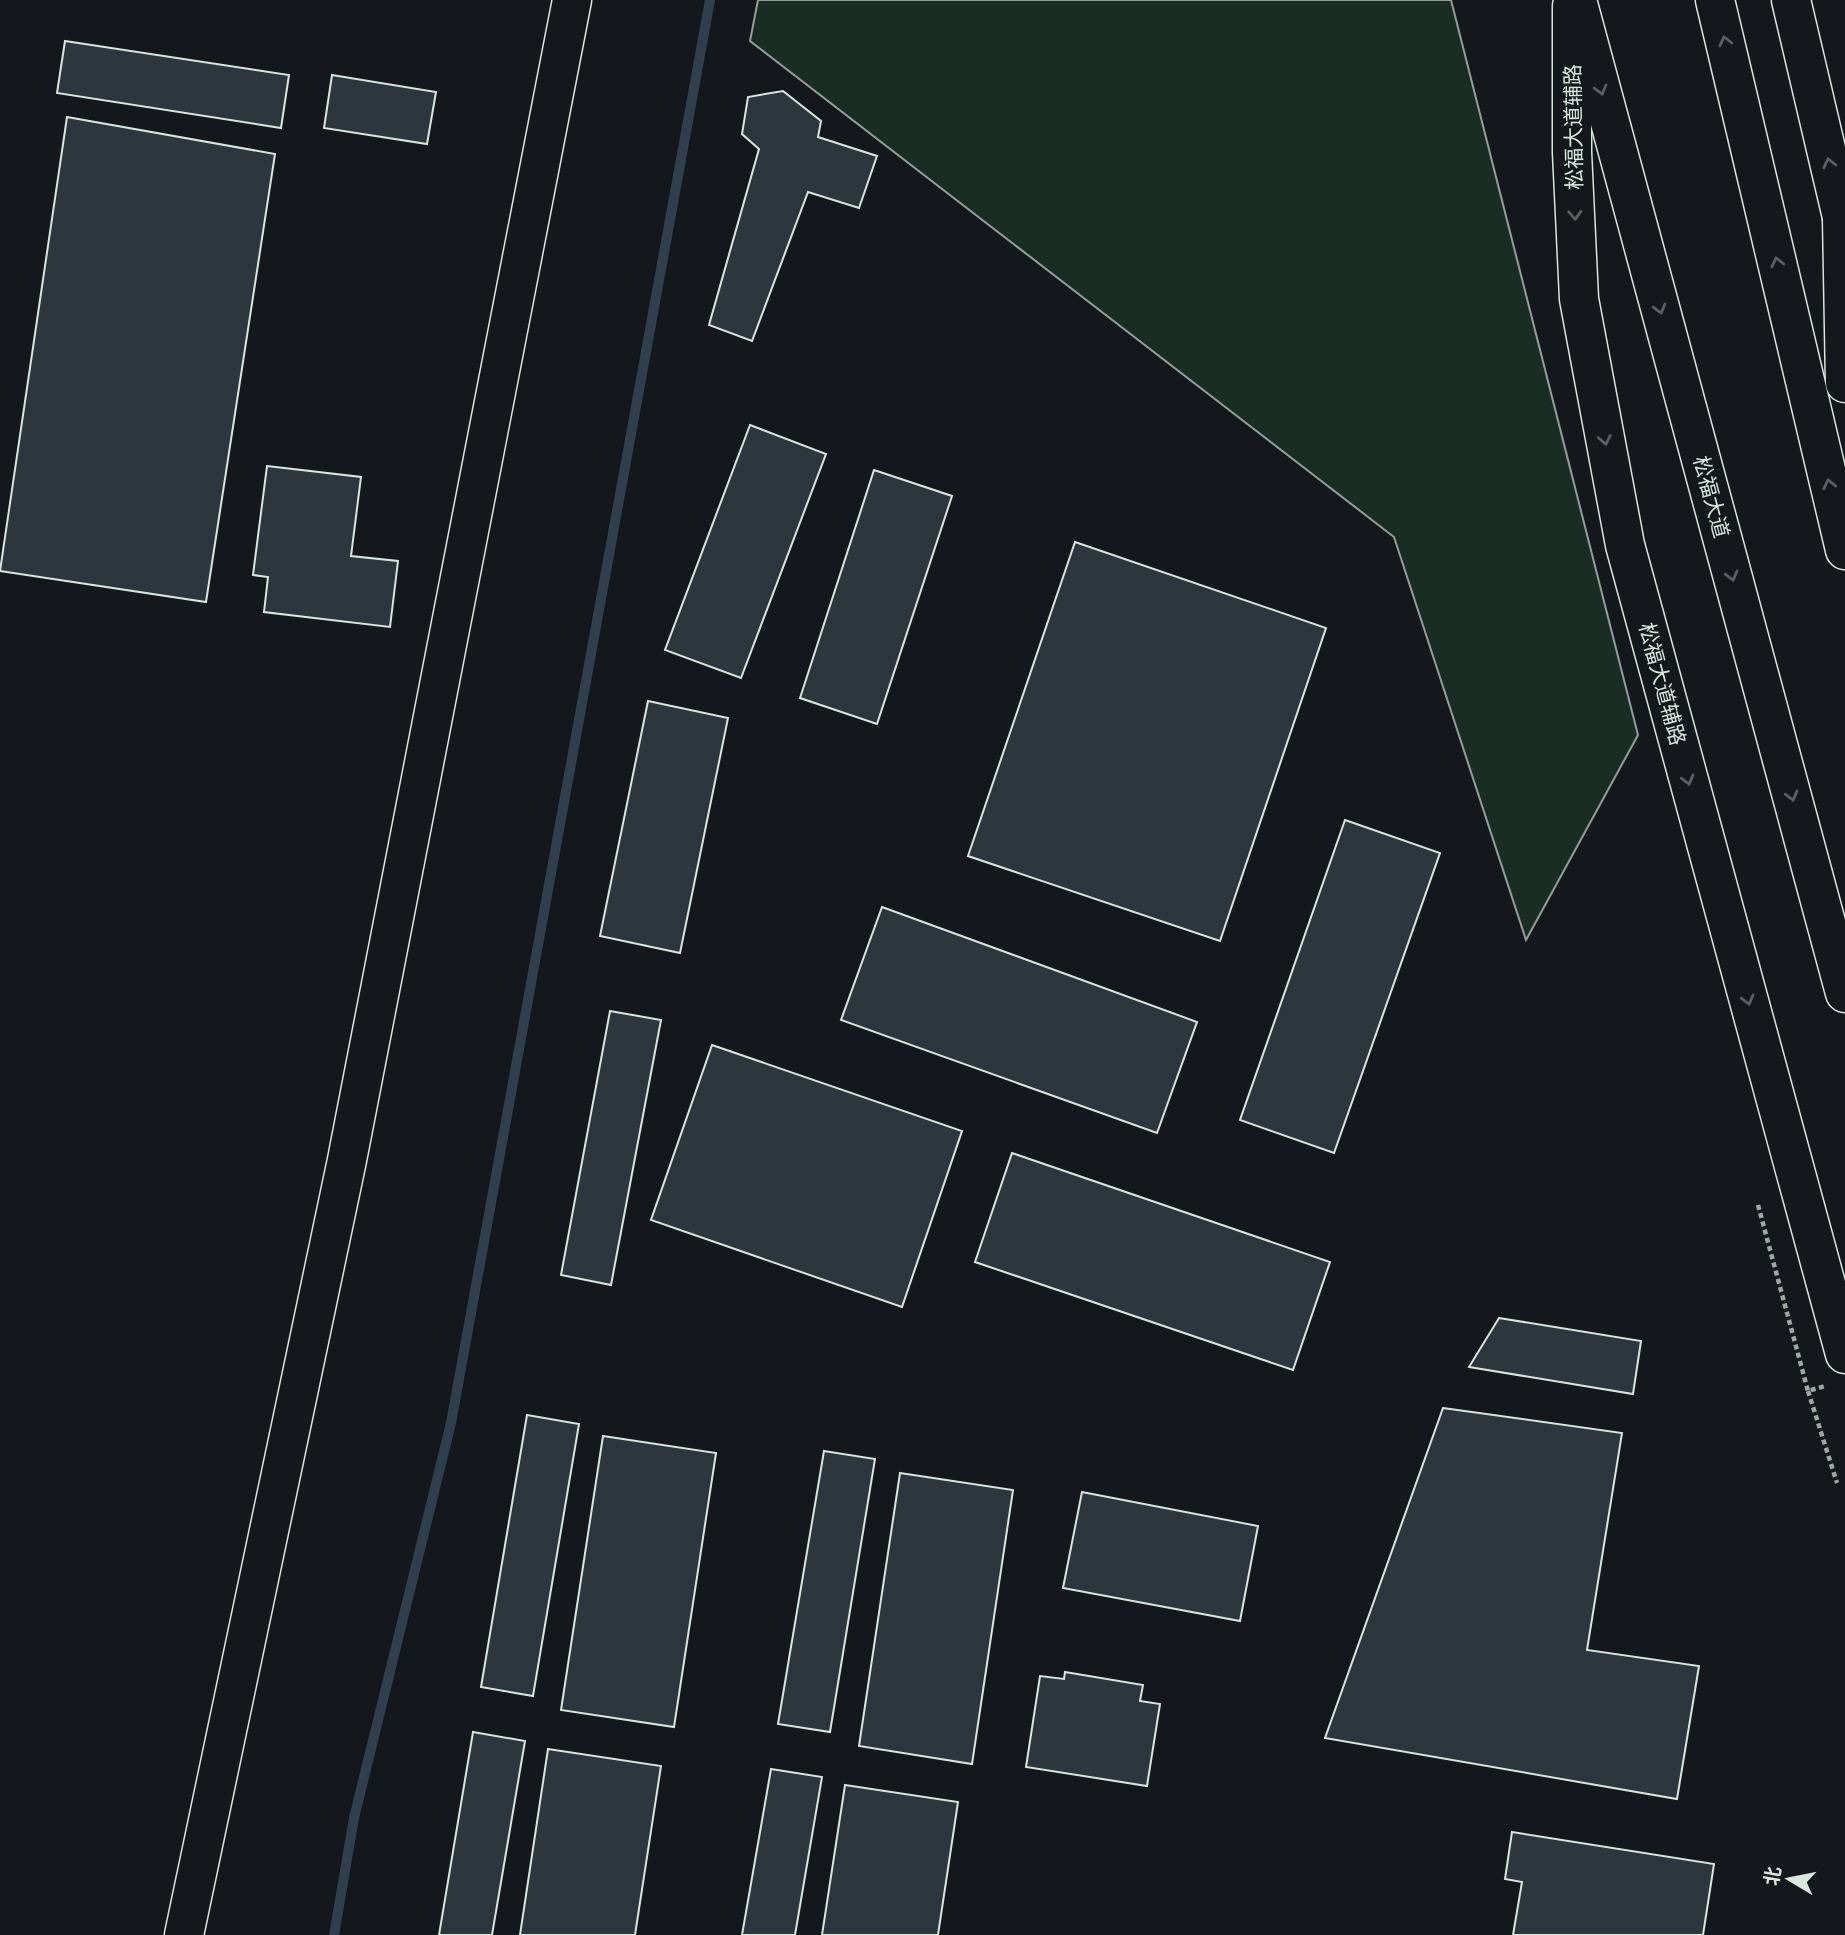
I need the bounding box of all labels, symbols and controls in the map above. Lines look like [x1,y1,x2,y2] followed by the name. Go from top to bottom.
[1719,35,1733,47] one-way arrow
[1560,64,1588,190] street label: 松福大道辅路
[1593,83,1607,95] one-way arrow
[1823,157,1837,169] one-way arrow
[1568,210,1583,221] one-way arrow
[1771,256,1785,268] one-way arrow
[1652,303,1666,315] one-way arrow
[1596,434,1611,446] one-way arrow
[1688,453,1734,541] street label: 松福大道
[1823,478,1838,490] one-way arrow
[1724,570,1739,582] one-way arrow
[1633,620,1691,748] street label: 松福大道辅路
[1680,774,1695,786] one-way arrow
[1783,790,1798,802] one-way arrow
[1740,993,1754,1005] one-way arrow
[1754,1844,1824,1914] north arrow
[1760,1865,1786,1887] text: 北

